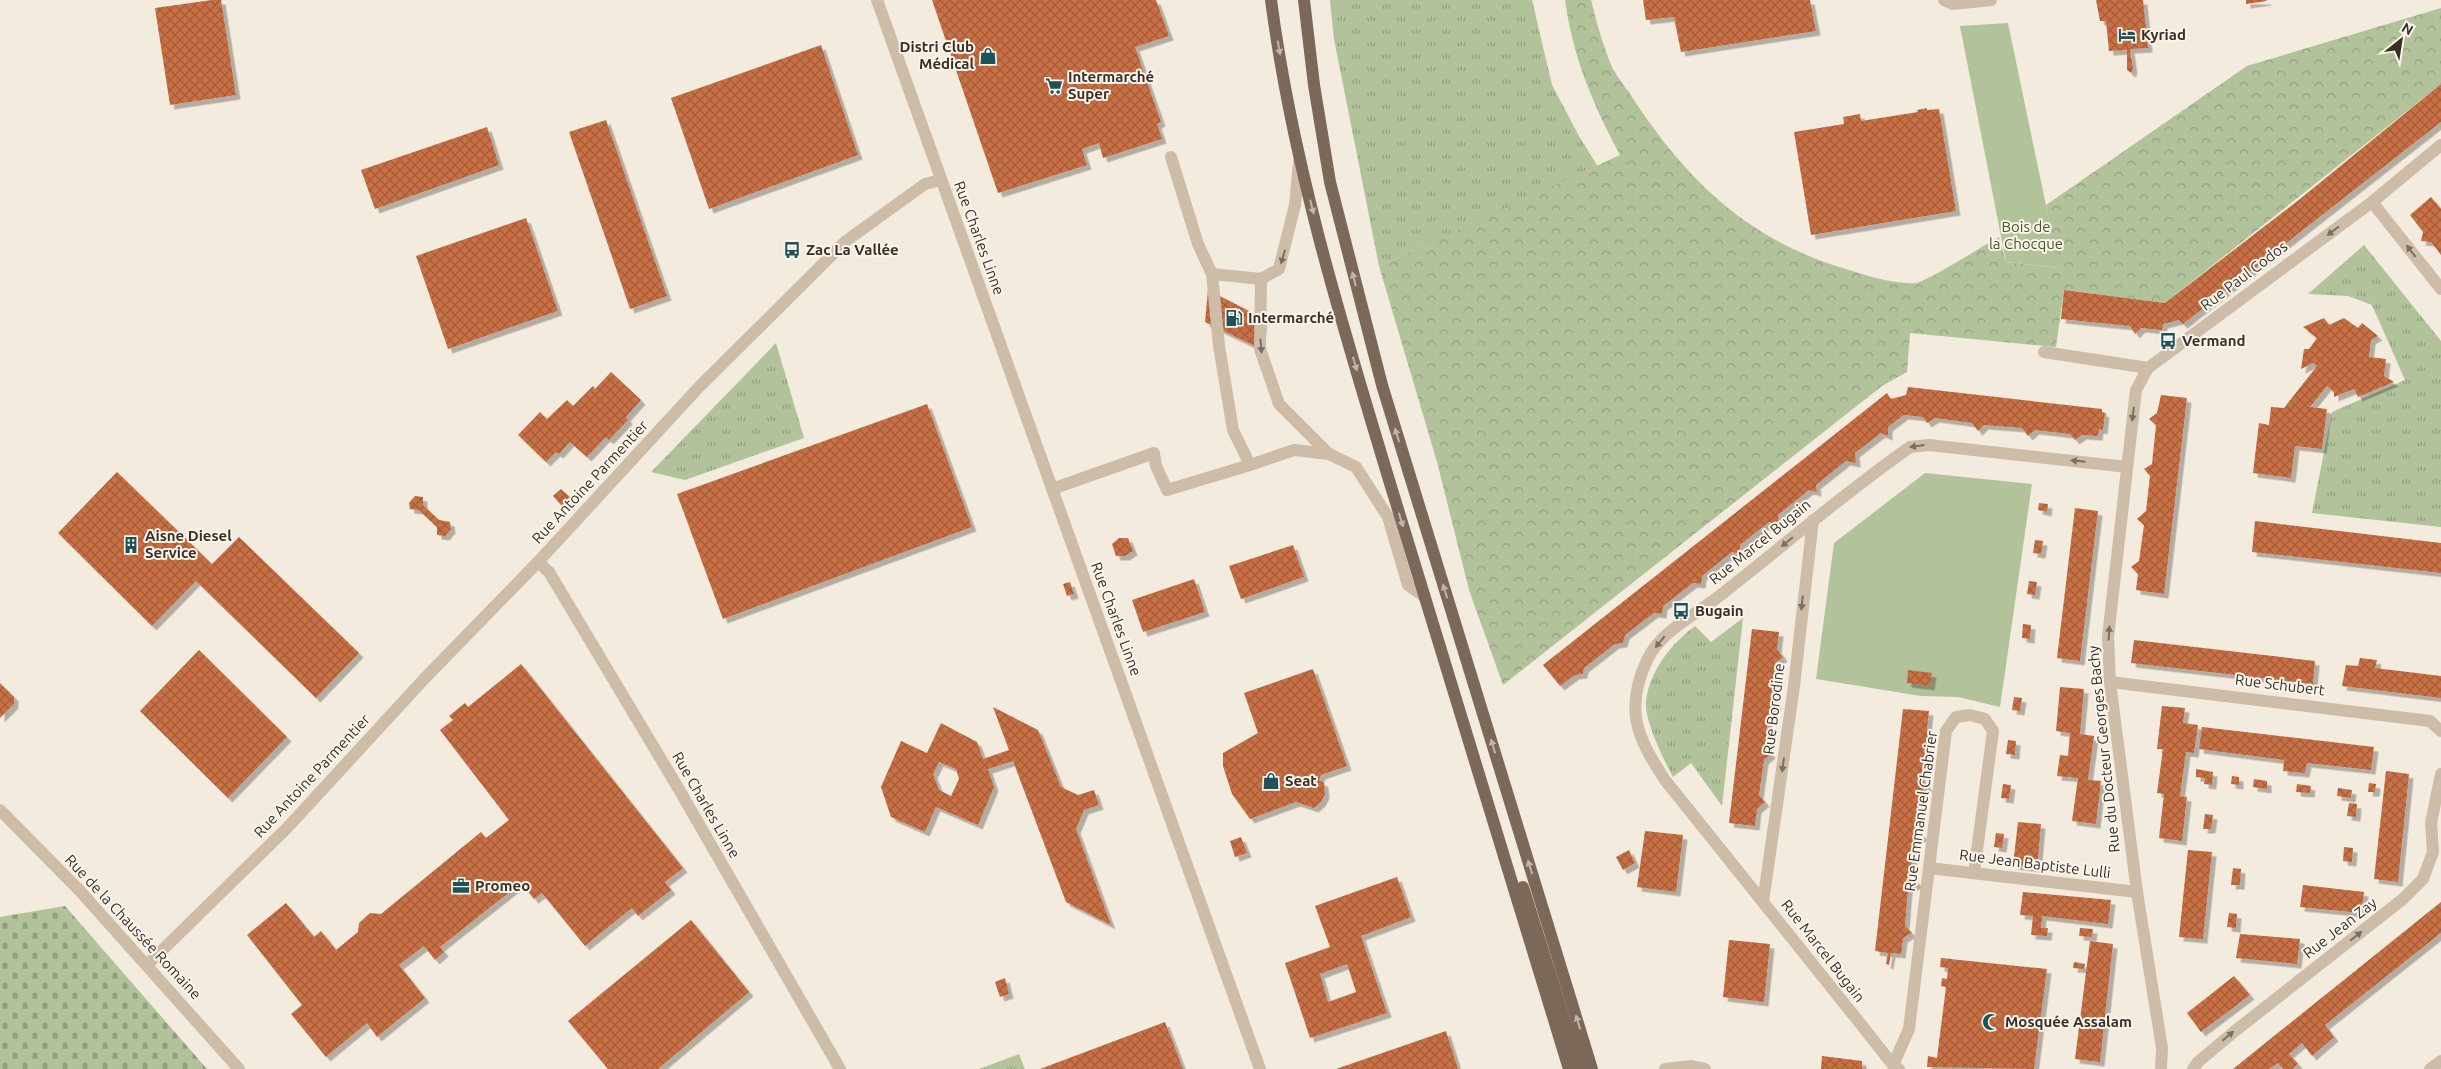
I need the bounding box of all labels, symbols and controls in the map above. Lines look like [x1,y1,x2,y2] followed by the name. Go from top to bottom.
[2376,15,2426,65] north arrow
[2399,19,2416,38] text: N
[2117,25,2137,45] hotel icon: Kyriad
[2141,26,2186,43] place label: Kyriad
[900,38,974,72] place label: Distri Club Médical
[1275,41,1283,57] one-way arrow
[978,46,998,66] shop icon: Distri Club Médical
[1068,68,1154,102] place label: Intermarché Super
[1044,76,1064,96] supermarket icon: Intermarché Super
[951,179,1008,297] street label: Rue Charles Linne
[1308,200,1316,215] one-way arrow
[1989,218,2063,252] park label: Bois de la Chocque
[2327,225,2340,236] one-way arrow
[2197,237,2290,314] street label: Rue Paul Codos
[782,240,802,260] bus stop icon: Zac La Vallée
[806,241,899,258] place label: Zac La Vallée
[2405,245,2416,258] one-way arrow
[1278,249,1286,264] one-way arrow
[1350,271,1358,286] one-way arrow
[1224,308,1244,328] fuel station icon: Intermarché
[1248,309,1334,326] place label: Intermarché
[2158,331,2178,351] bus stop icon: Vermand
[2182,332,2245,349] place label: Vermand
[1257,338,1265,354] one-way arrow
[1351,356,1359,371] one-way arrow
[2129,406,2137,422] one-way arrow
[528,416,651,547] street label: Rue Antoine Parmentier
[1393,428,1401,443] one-way arrow
[1908,443,1924,451] one-way arrow
[2070,456,2086,464] one-way arrow
[1706,496,1814,588] street label: Rue Marcel Bugain
[1398,512,1406,527] one-way arrow
[145,527,232,561] place label: Aisne Diesel Service
[121,535,141,555] building icon: Aisne Diesel Service
[1780,536,1793,547] one-way arrow
[1088,560,1145,678] street label: Rue Charles Linne
[1441,583,1449,598] one-way arrow
[1798,596,1806,612] one-way arrow
[1671,601,1691,621] bus stop icon: Bugain
[1695,602,1744,619] place label: Bugain
[2105,625,2113,641] one-way arrow
[1654,636,1665,649] one-way arrow
[2084,645,2123,853] street label: Rue du Docteur Georges Bachy
[1759,662,1788,755] street label: Rue Borodine
[2234,671,2326,698] street label: Rue Schubert
[250,710,373,841] street label: Rue Antoine Parmentier
[1901,729,1940,892] street label: Rue Emmanuel Chabrier
[1489,738,1497,753] one-way arrow
[669,749,744,861] street label: Rue Charles Linne
[1779,757,1787,773] one-way arrow
[1261,771,1281,791] shop icon: Seat
[1285,772,1317,789] place label: Seat
[1958,846,2112,881] street label: Rue Jean Baptiste Lulli
[62,851,205,1002] street label: Rue de la Chaussée Romaine
[1526,859,1534,874] one-way arrow
[451,876,471,896] office icon: Promeo
[475,877,530,894] place label: Promeo
[2300,894,2380,962] street label: Rue Jean Zay
[1778,896,1869,1005] street label: Rue Marcel Bugain
[2349,930,2362,941] one-way arrow
[1981,1012,2001,1032] mosque icon: Mosquée Assalam
[2005,1013,2132,1030] place label: Mosquée Assalam
[1573,1015,1581,1030] one-way arrow
[2222,1031,2235,1042] one-way arrow

